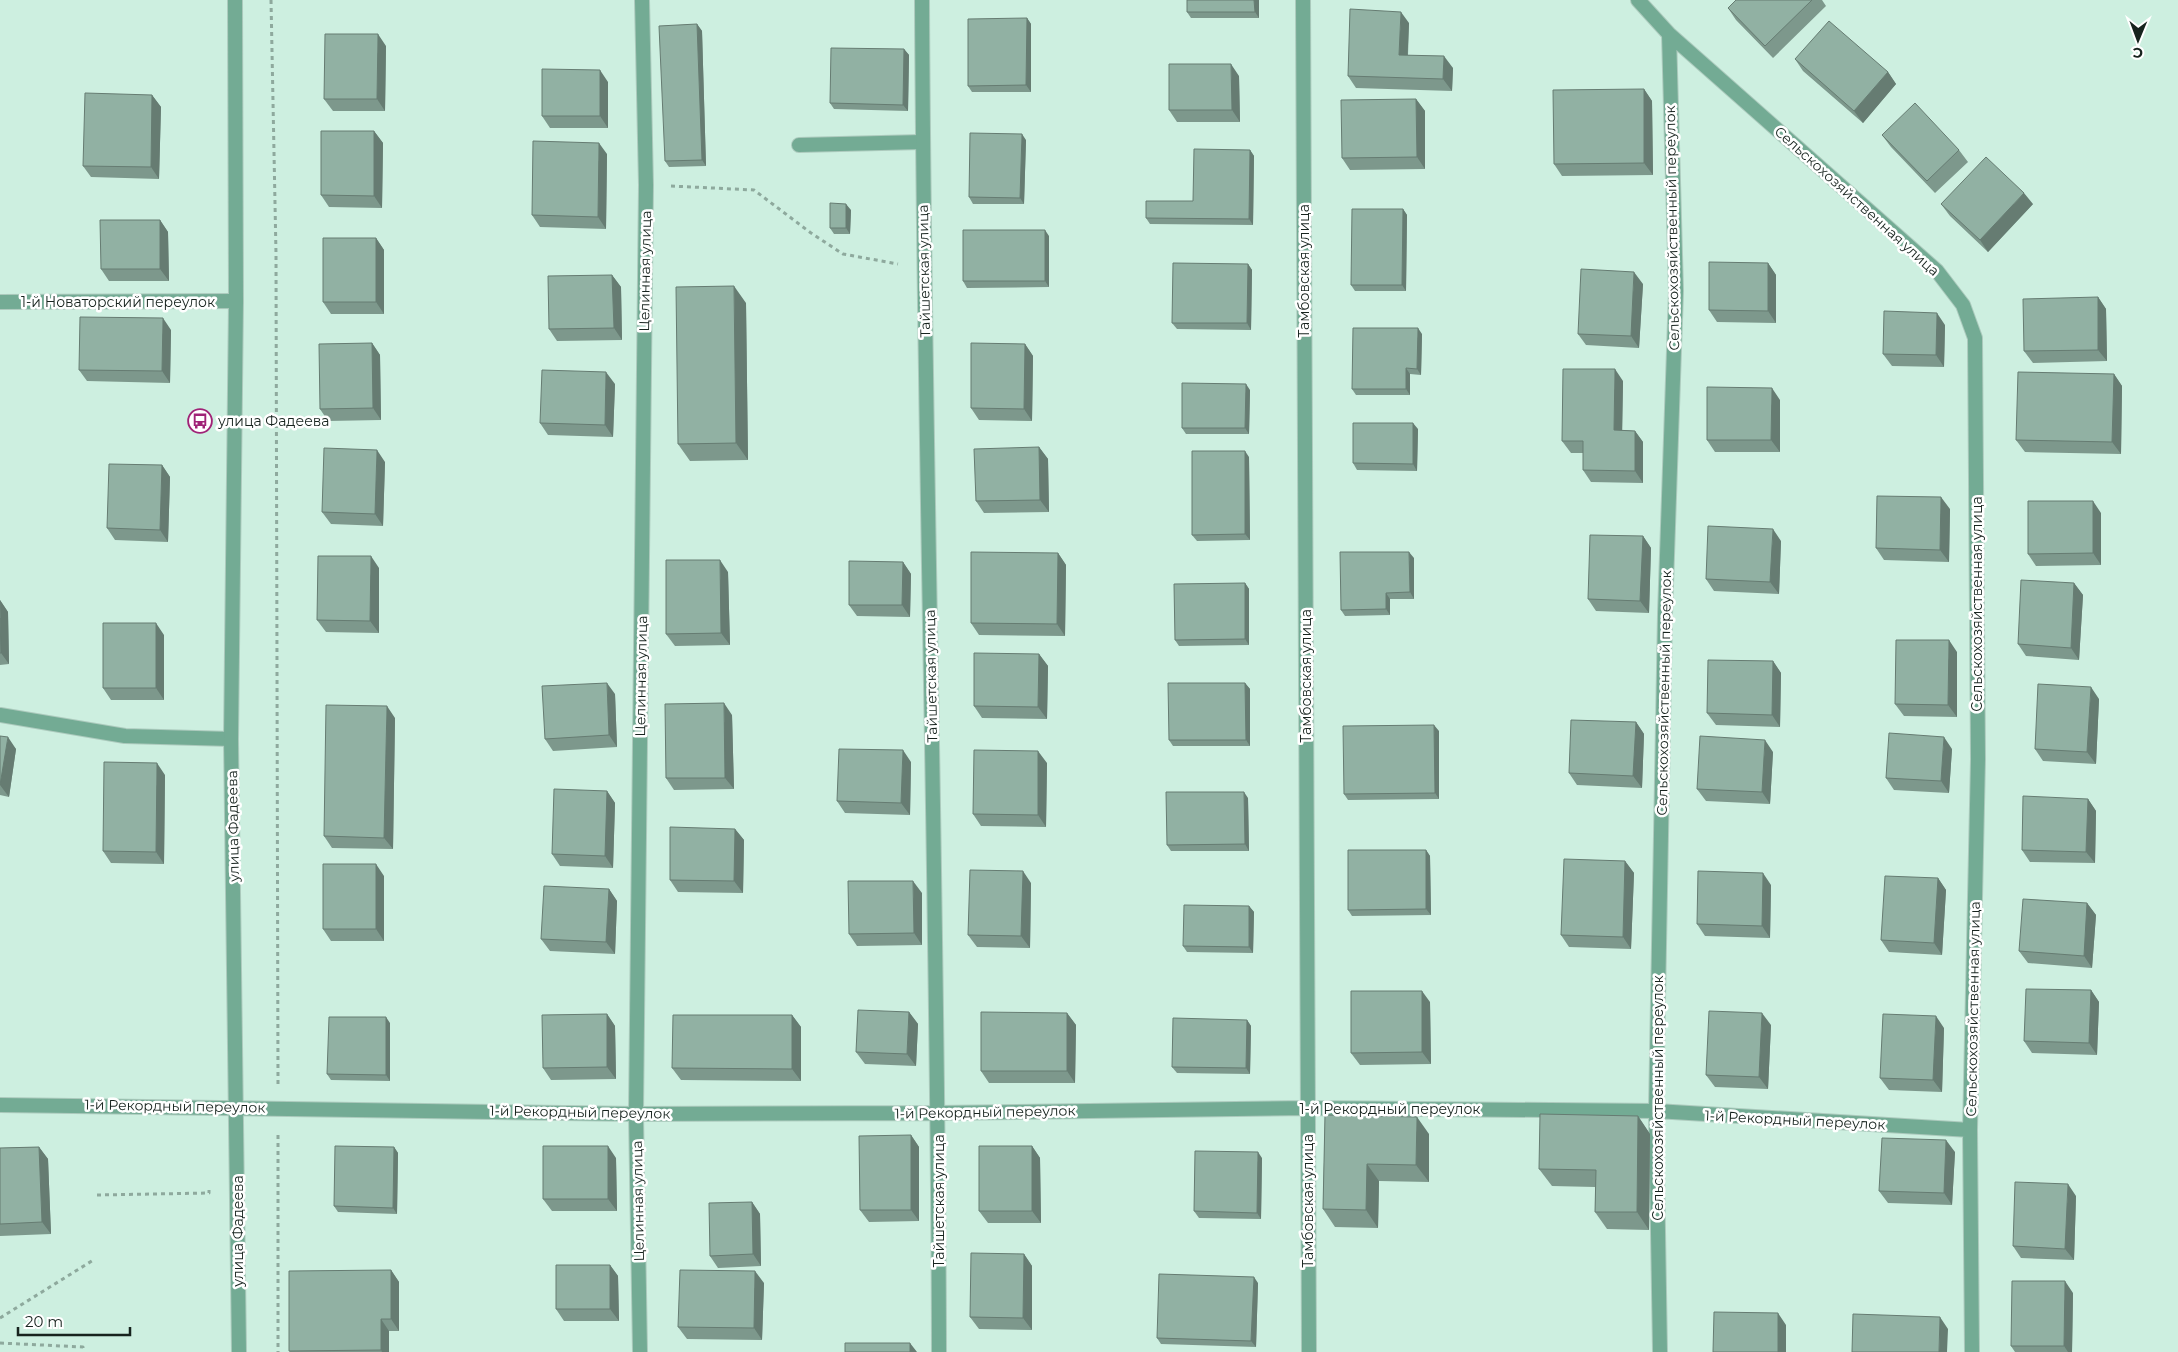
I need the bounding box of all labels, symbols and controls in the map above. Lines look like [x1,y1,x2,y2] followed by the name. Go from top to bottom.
[2113,15,2163,65] north arrow
[2133,44,2143,62] text: С
[1661,105,1683,351] street label: Сельскохозяйственный переулок
[1771,122,1943,280] street label: Сельскохозяйственная улица
[914,204,934,338] street label: Тайшетская улица
[1295,204,1313,338] street label: Тамбовская улица
[635,210,655,332] street label: Целинная улица
[21,293,215,311] street label: 1-й Новаторский переулок
[187,408,213,434] bus stop icon: улица Фадеева
[217,412,329,430] place label: улица Фадеева
[1968,496,1986,712] street label: Сельскохозяйственная улица
[1653,570,1675,816] street label: Сельскохозяйственный переулок
[921,609,941,743] street label: Тайшетская улица
[1297,609,1315,743] street label: Тамбовская улица
[631,615,651,737] street label: Целинная улица
[223,770,243,883] street label: улица Фадеева
[1962,901,1984,1117] street label: Сельскохозяйственная улица
[1649,975,1667,1221] street label: Сельскохозяйственный переулок
[84,1095,266,1117] street label: 1-й Рекордный переулок
[1300,1100,1480,1118] street label: 1-й Рекордный переулок
[489,1101,671,1123] street label: 1-й Рекордный переулок
[894,1101,1076,1123] street label: 1-й Рекордный переулок
[1704,1106,1886,1134] street label: 1-й Рекордный переулок
[930,1134,948,1268] street label: Тайшетская улица
[1299,1134,1317,1268] street label: Тамбовская улица
[628,1140,648,1262] street label: Целинная улица
[229,1175,247,1288] street label: улица Фадеева
[18,1304,130,1336] scale bar
[25,1312,63,1331] text: 20 m

